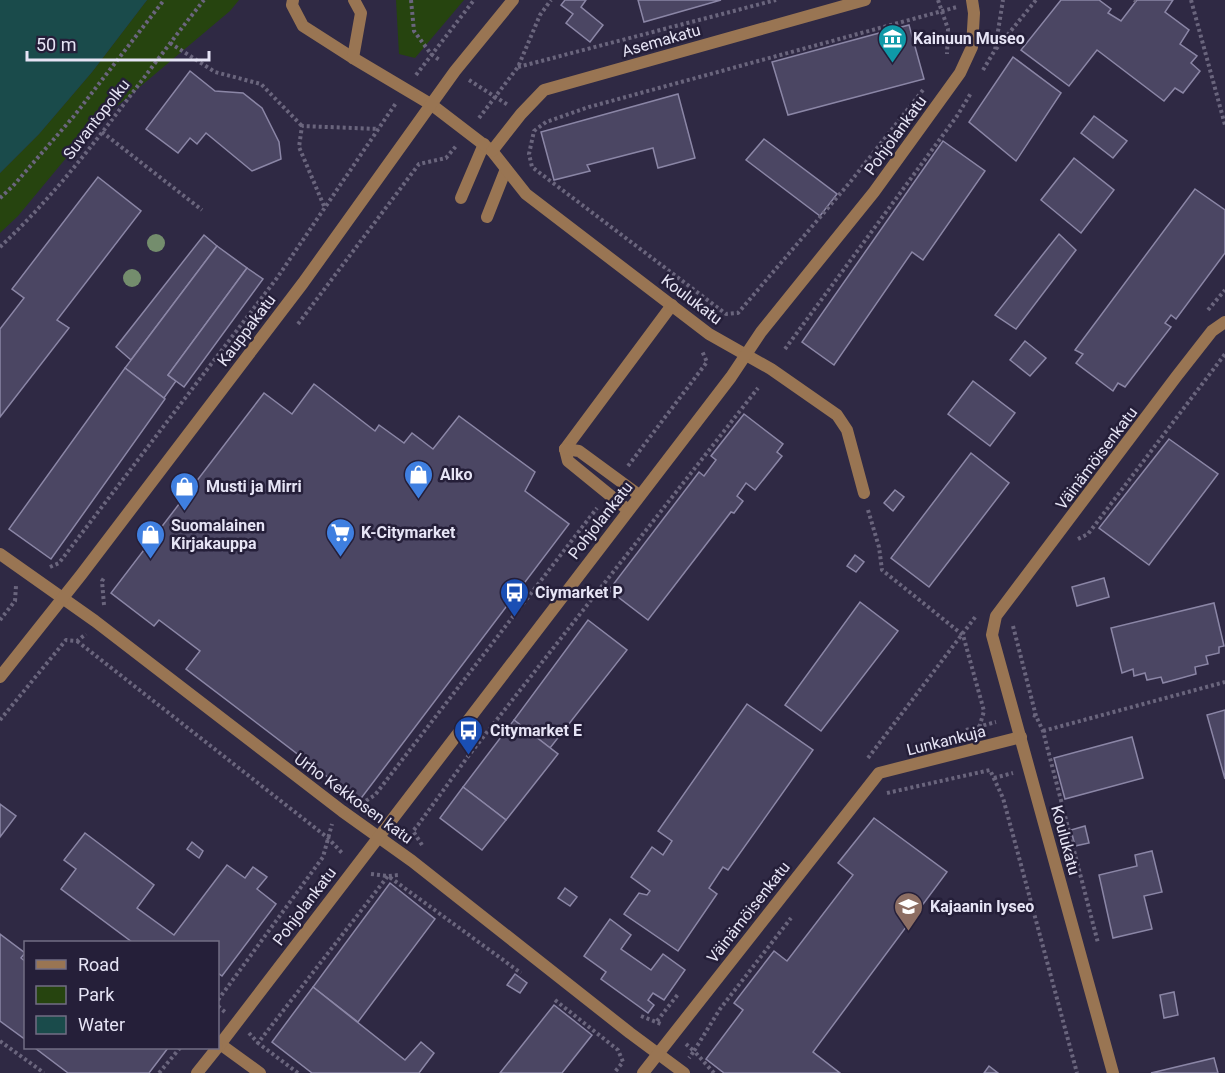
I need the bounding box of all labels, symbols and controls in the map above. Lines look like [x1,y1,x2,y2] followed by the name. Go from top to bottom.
[620,20,703,61] street label: Asemakatu
[876,22,908,64] museum icon: Kainuun Museo
[27,24,208,62] scale bar
[913,29,1025,48] place label: Kainuun Museo
[36,34,76,55] text: 50 m
[59,75,134,163] street label: Suvantopolku
[860,92,930,179] street label: Pohjolankatu
[657,270,726,328] street label: Koulukatu
[213,291,280,370] street label: Kauppakatu
[1052,403,1141,513] street label: Väinämöisenkatu
[403,458,435,500] shop icon: Alko
[440,465,473,484] place label: Alko
[169,470,201,512] shop icon: Musti ja Mirri
[206,477,302,496] place label: Musti ja Mirri
[564,478,637,563] street label: Pohjolankatu
[171,516,265,553] place label: Suomalainen Kirjakauppa
[324,516,356,558] supermarket icon: K-Citymarket
[134,518,166,560] shop icon: Suomalainen Kirjakauppa
[361,523,456,542] place label: K-Citymarket
[498,576,530,618] bus stop icon: Ciymarket P
[535,583,623,602] place label: Ciymarket P
[453,714,485,756] bus stop icon: Citymarket E
[490,721,582,740] place label: Citymarket E
[905,721,988,760] street label: Lunkankuja
[291,749,417,848] street label: Urho Kekkosen katu
[1047,803,1084,877] street label: Koulukatu
[703,858,794,967] street label: Väinämöisenkatu
[269,863,340,949] street label: Pohjolankatu
[893,890,925,932] school or university icon: Kajaanin lyseo
[930,897,1034,916] place label: Kajaanin lyseo
[24,941,219,1049] legend
[78,954,119,975] text: Road
[78,984,115,1005] text: Park
[78,1014,125,1035] text: Water

